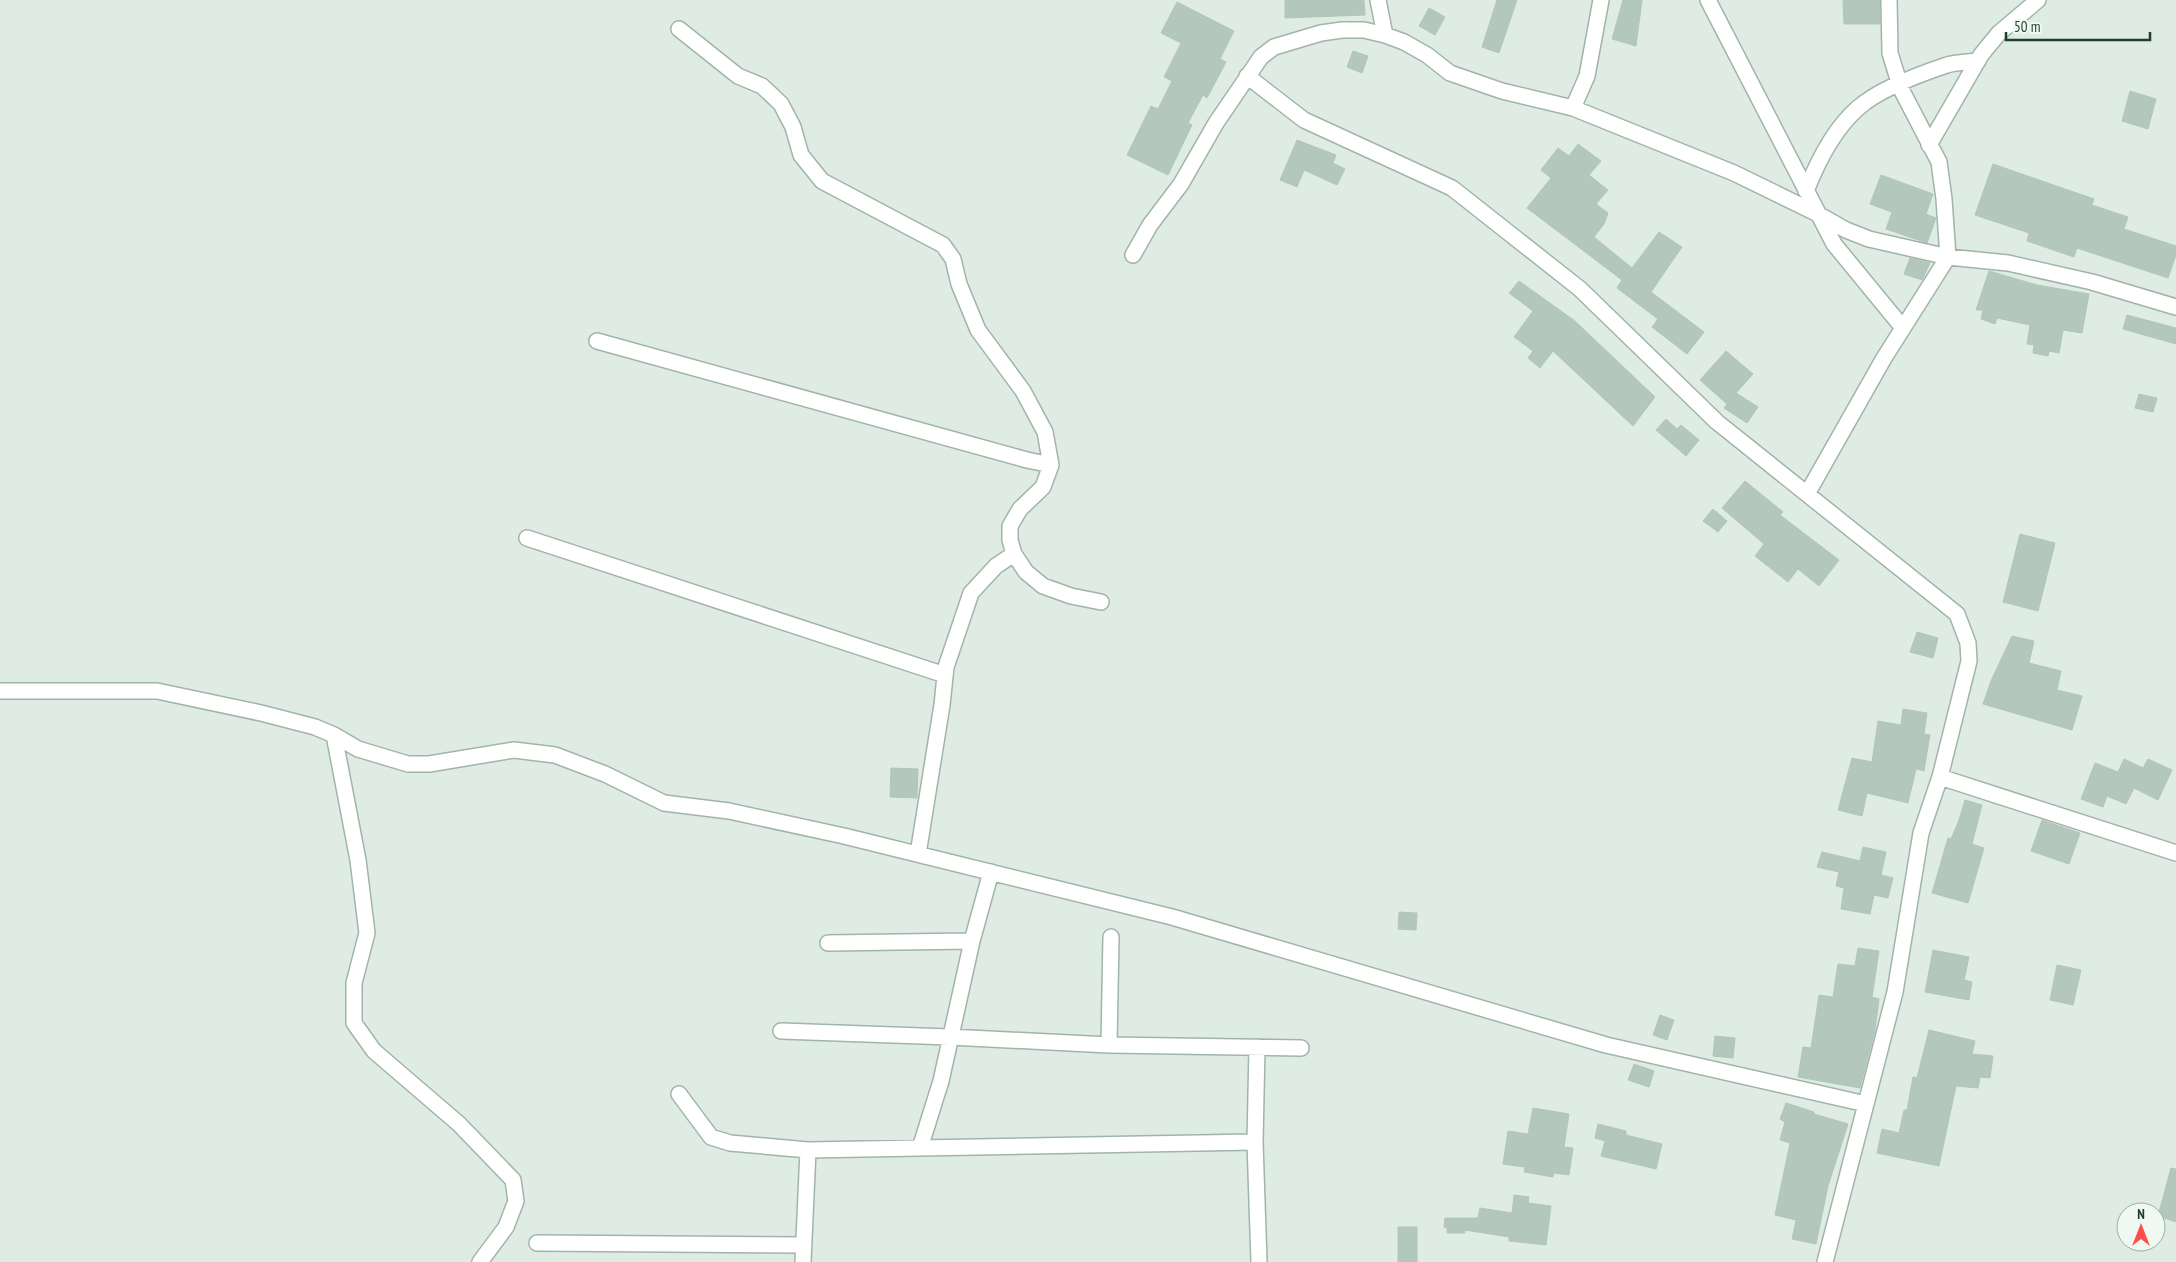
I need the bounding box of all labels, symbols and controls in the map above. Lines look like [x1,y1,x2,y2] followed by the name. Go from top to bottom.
[2006,10,2150,42] scale bar
[2014,17,2040,36] text: 50 m
[2116,1202,2166,1252] north arrow
[2137,1205,2145,1223] text: N

